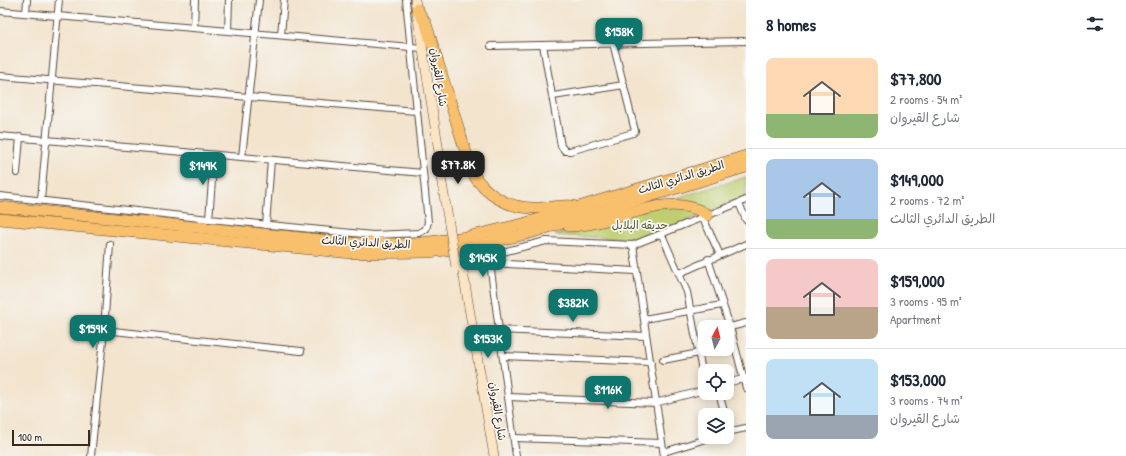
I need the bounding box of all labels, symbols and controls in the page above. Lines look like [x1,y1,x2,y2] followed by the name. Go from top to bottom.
[766,13,816,36] text: 8 homes
[1084,13,1106,35] icon: filters
[591,18,647,52] pin: $158K
[604,22,634,40] text: $158K
[425,47,451,108] street label: شارع القيروان
[890,67,941,90] text: $77,800
[798,74,846,122] icon: home
[890,90,962,108] text: 2 rooms · 54 m²
[890,108,960,126] text: شارع القيروان
[425,151,491,185] pin: $77.8K
[175,152,231,186] pin: $149K
[441,155,475,173] text: $77.8K
[189,156,217,174] text: $149K
[636,157,726,199] street label: الطريق الدائري الثالث
[890,168,944,191] text: $149,000
[798,175,846,223] icon: home
[890,191,964,209] text: 2 rooms · 72 m²
[890,209,995,227] text: الطريق الدائري الثالث
[612,218,668,233] park label: حديقه البلابل
[321,233,411,253] street label: الطريق الدائري الثالث
[455,244,511,278] pin: $145K
[469,248,497,266] text: $145K
[890,269,945,292] text: $159,000
[798,275,846,323] icon: home
[545,289,601,323] pin: $382K
[890,292,962,310] text: 3 rooms · 95 m²
[558,293,588,311] text: $382K
[890,310,941,328] text: Apartment
[65,315,121,349] pin: $159K
[79,319,107,337] text: $159K
[698,320,734,356] north arrow
[698,320,734,444] map controls
[460,325,516,359] pin: $153K
[473,329,503,347] text: $153K
[698,364,734,400] button: locate
[890,368,946,391] text: $153,000
[798,375,846,423] icon: home
[580,376,636,410] pin: $116K
[594,380,622,398] text: $116K
[484,381,510,442] street label: شارع القيروان
[890,391,963,409] text: 3 rooms · 74 m²
[698,408,734,444] button: layers
[890,409,960,427] text: شارع القيروان
[12,428,90,447] scale bar
[18,430,42,444] text: 100 m

